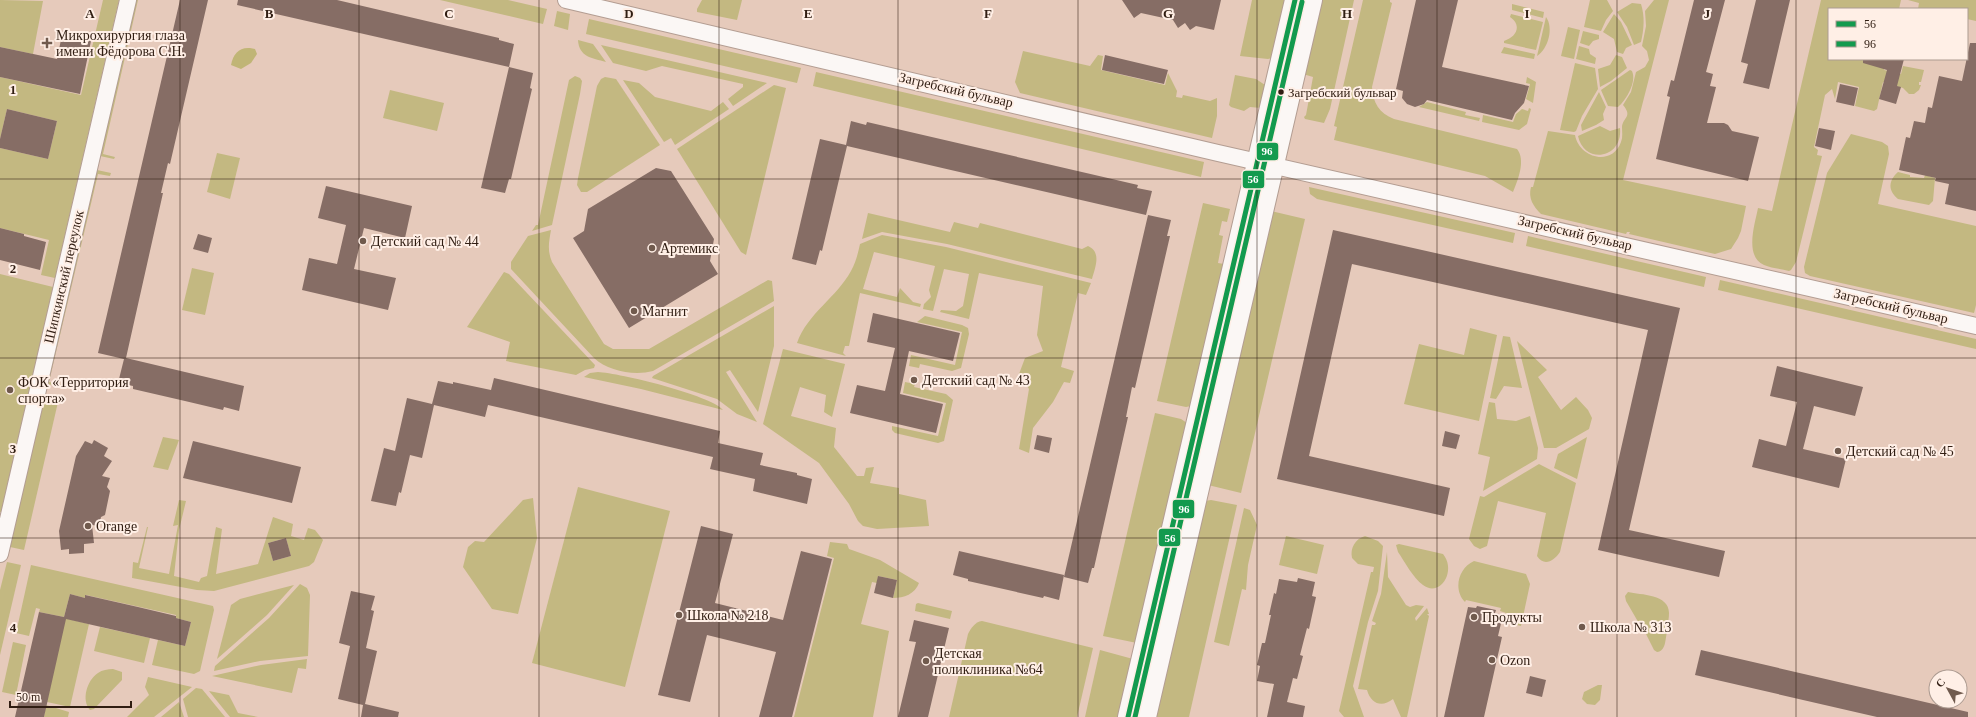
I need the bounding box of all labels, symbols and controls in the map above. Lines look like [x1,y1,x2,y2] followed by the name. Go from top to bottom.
[85,6,95,21] text: A
[265,6,274,21] text: B
[444,6,454,21] text: C
[624,6,634,21] text: D
[804,6,812,21] text: E
[984,6,992,21] text: F
[1163,6,1173,21] text: G
[1342,6,1352,21] text: H
[1524,6,1530,21] text: I
[1704,6,1711,21] text: J
[1828,8,1968,60] legend
[1864,17,1876,31] text: 56
[56,28,186,59] place label: Микрохирургия глаза имени Фёдорова С.Н.
[41,37,53,49] marker: Микрохирургия глаза имени Фёдорова С.Н.
[1864,37,1876,51] text: 96
[897,70,1015,110] street label: Загребский бульвар
[10,82,16,97] text: 1
[1288,85,1396,100] place label: Загребский бульвар
[1276,87,1286,97] marker: Загребский бульвар
[1256,142,1279,161] line badge: 96
[1262,145,1273,157] text: 96
[1242,170,1265,189] line badge: 56
[1248,173,1259,185] text: 56
[41,209,87,345] street label: Шипкинский переулок
[1516,213,1634,253] street label: Загребский бульвар
[371,234,479,249] place label: Детский сад № 44
[358,236,368,246] marker: Детский сад № 44
[660,241,718,256] place label: Артемикс
[647,243,657,253] marker: Артемикс
[10,261,16,276] text: 2
[1832,286,1950,326] street label: Загребский бульвар
[642,304,688,319] place label: Магнит
[629,306,639,316] marker: Магнит
[922,373,1030,388] place label: Детский сад № 43
[18,375,129,406] place label: ФОК «Территория спорта»
[909,375,919,385] marker: Детский сад № 43
[5,385,15,395] marker: ФОК «Территория спорта»
[10,441,17,456] text: 3
[1846,444,1954,459] place label: Детский сад № 45
[1833,446,1843,456] marker: Детский сад № 45
[1172,499,1195,519] line badge: 96
[1179,503,1190,515] text: 96
[96,519,137,534] place label: Orange
[83,521,93,531] marker: Orange
[1158,528,1181,547] line badge: 56
[1165,532,1176,544] text: 56
[687,608,769,623] place label: Школа № 218
[674,610,684,620] marker: Школа № 218
[1482,610,1543,625] place label: Продукты
[1469,612,1479,622] marker: Продукты
[10,620,17,635] text: 4
[1590,620,1672,635] place label: Школа № 313
[1577,622,1587,632] marker: Школа № 313
[934,646,1043,677] place label: Детская поликлиника №64
[1500,653,1530,668] place label: Ozon
[1487,655,1497,665] marker: Ozon
[921,656,931,666] marker: Детская поликлиника №64
[1928,669,1968,709] north arrow
[1933,676,1948,689] text: С
[10,683,131,709] scale bar
[16,690,41,704] text: 50 m

